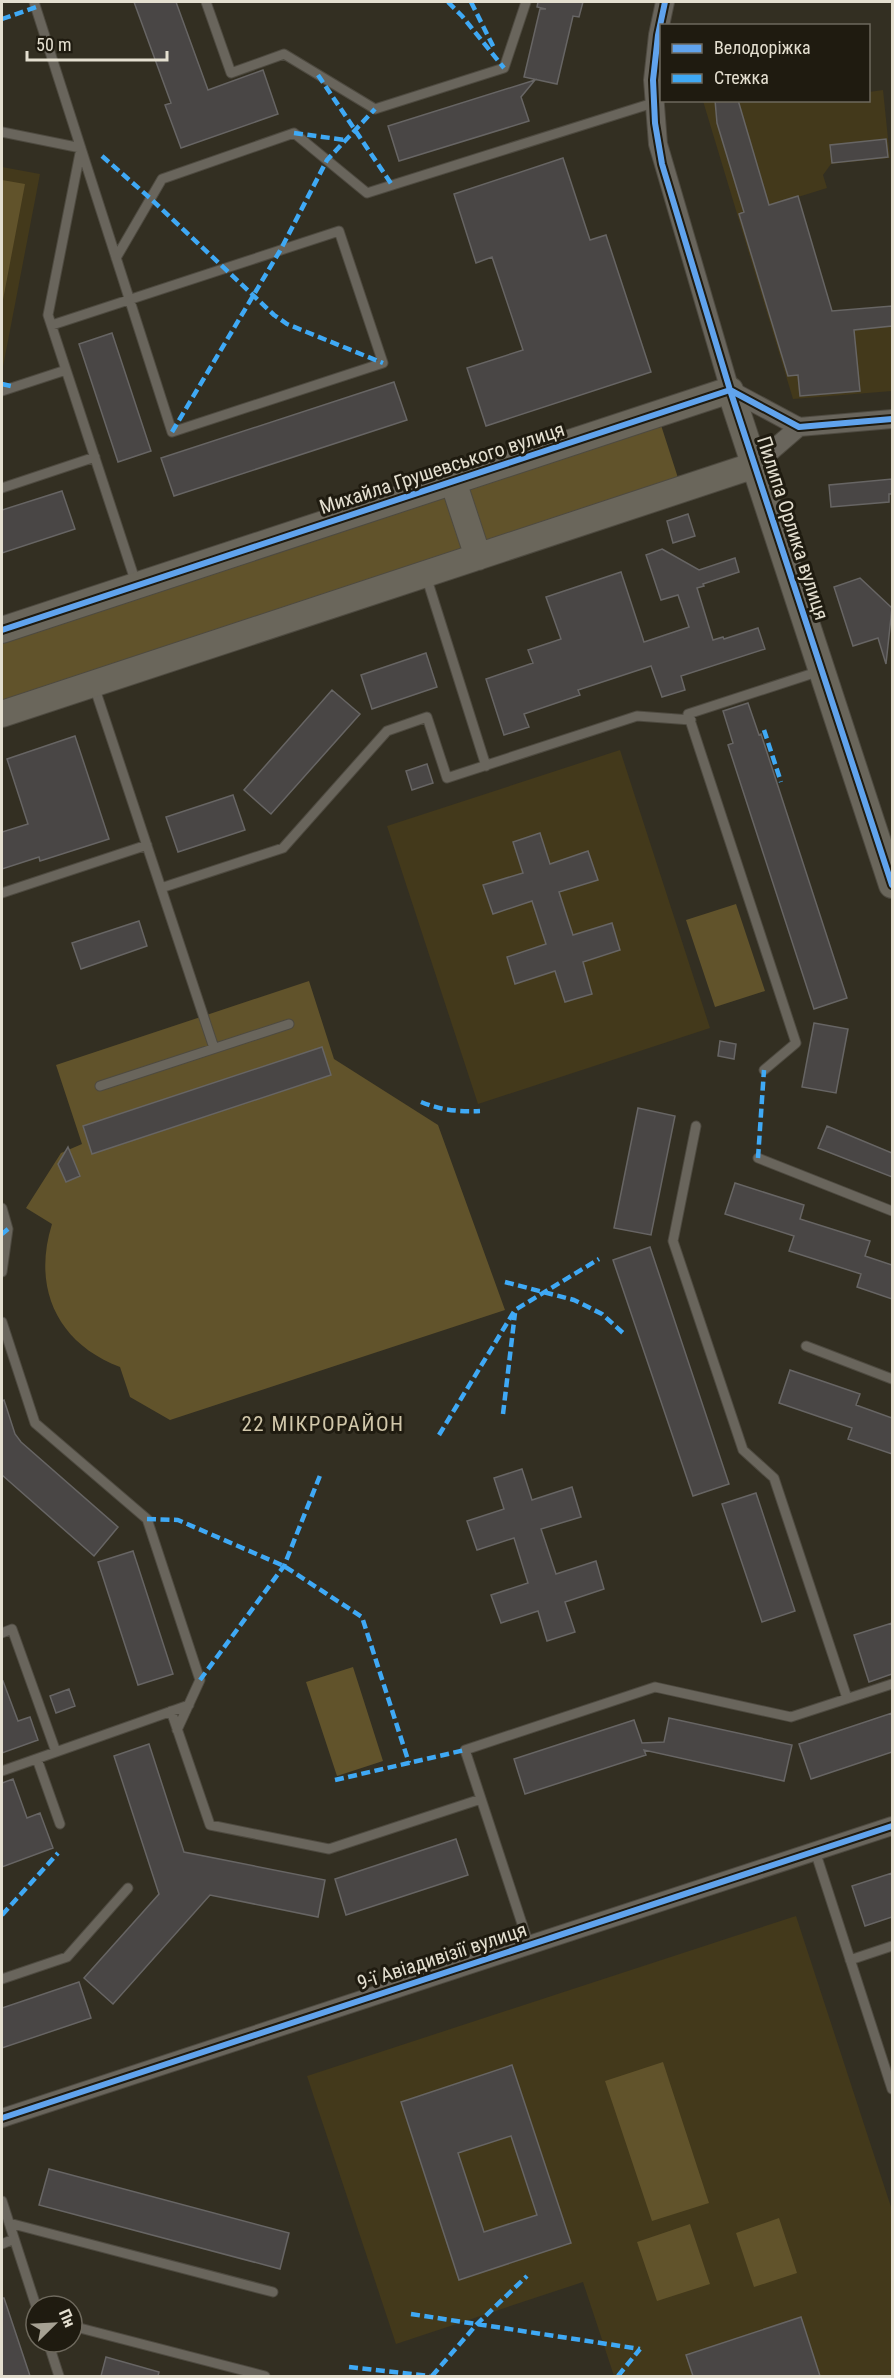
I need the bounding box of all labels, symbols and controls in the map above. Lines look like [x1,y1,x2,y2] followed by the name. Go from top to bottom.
[27,24,166,62] scale bar
[660,24,870,102] legend
[36,34,71,55] text: 50 m
[714,37,811,58] text: Велодоріжка
[714,67,769,88] text: Стежка
[316,417,568,519] street label: Михайла Грушевського вулиця
[752,433,834,623] street label: Пилипа Орлика вулиця
[241,1412,405,1436] district label: 22 МІКРОРАЙОН
[354,1917,530,1995] street label: 9-ї Авіадивізії вулиця
[24,2294,84,2354] north arrow
[55,2306,80,2330] text: Пн

